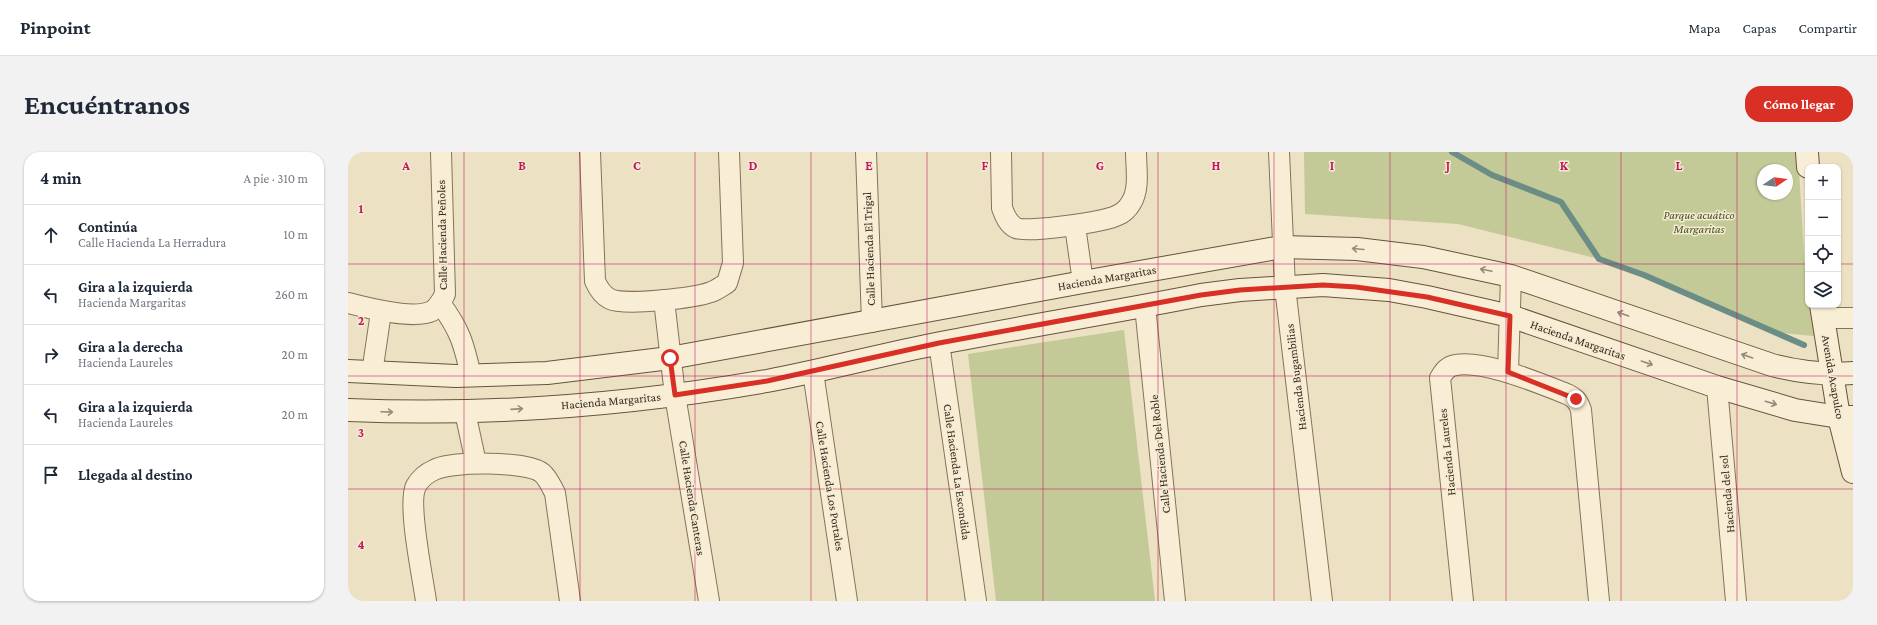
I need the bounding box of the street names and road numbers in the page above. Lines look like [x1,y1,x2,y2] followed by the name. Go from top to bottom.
[434,179,450,290] street label: Calle Hacienda Peñoles
[860,192,878,306] street label: Calle Hacienda El Trigal
[1057,262,1158,294] street label: Hacienda Margaritas
[1529,317,1628,363] street label: Hacienda Margaritas
[1282,323,1309,431] street label: Hacienda Bugambilias
[1819,334,1847,420] street label: Avenida Acapulco
[561,390,662,412] street label: Hacienda Margaritas
[1147,394,1173,514] street label: Calle Hacienda Del Roble
[941,403,974,541] street label: Calle Hacienda La Escondida
[1435,407,1459,496] street label: Hacienda Laureles
[813,420,847,552] street label: Calle Hacienda Los Portales
[676,439,708,557] street label: Calle Hacienda Canteras
[1717,454,1737,534] street label: Hacienda del sol

